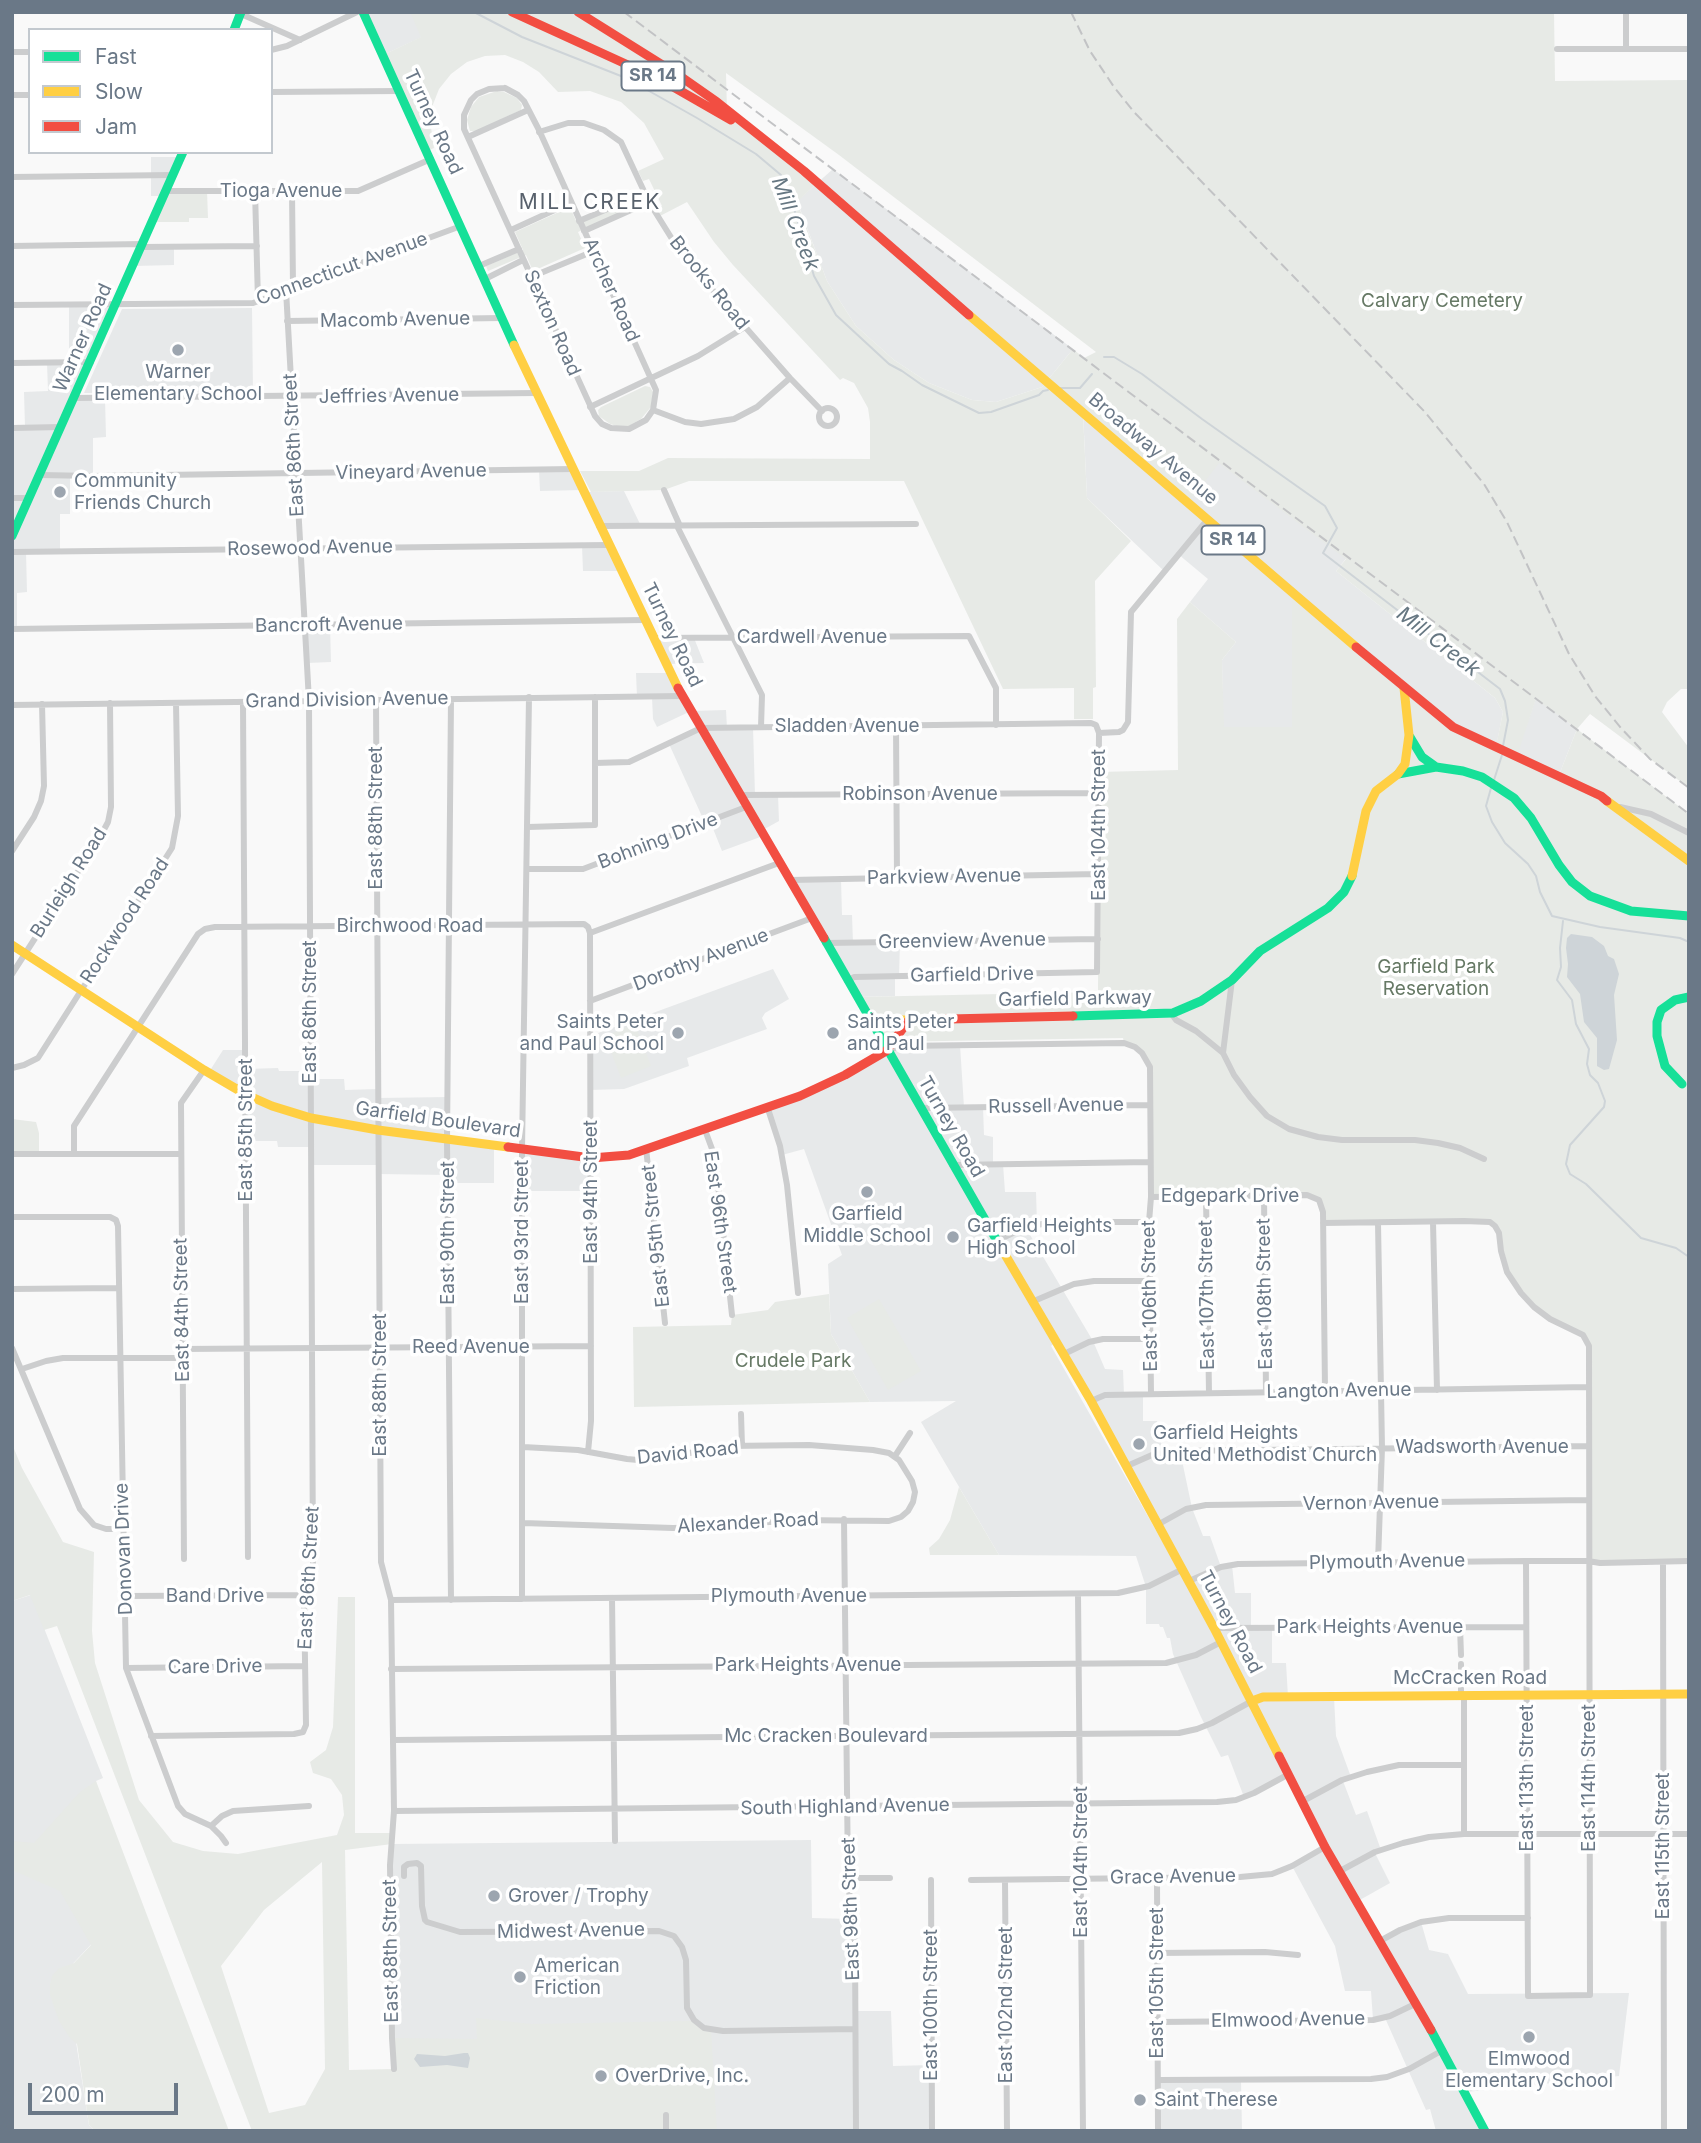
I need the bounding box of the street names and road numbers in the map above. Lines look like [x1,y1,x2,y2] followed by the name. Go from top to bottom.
[622,62,684,90] road number: SR 14
[399,66,467,178] street label: Turney Road
[220,180,342,202] street label: Tioga Avenue
[253,227,431,311] street label: Connecticut Avenue
[664,232,754,334] street label: Brooks Road
[578,234,644,346] street label: Archer Road
[519,267,585,379] street label: Sexton Road
[49,280,117,396] street label: Warner Road
[320,307,470,333] street label: Macomb Avenue
[279,373,309,517] street label: East 86th Street
[319,383,459,409] street label: Jeffries Avenue
[1084,388,1222,510] street label: Broadway Avenue
[335,459,487,485] street label: Vineyard Avenue
[1202,526,1264,554] road number: SR 14
[227,535,393,561] street label: Rosewood Avenue
[637,579,707,691] street label: Turney Road
[255,612,403,638] street label: Bancroft Avenue
[737,626,887,648] street label: Cardwell Avenue
[245,687,449,713] street label: Grand Division Avenue
[774,715,920,737] street label: Sladden Avenue
[365,746,387,890] street label: East 88th Street
[1088,749,1110,901] street label: East 104th Street
[842,783,998,805] street label: Robinson Avenue
[595,808,721,874] street label: Bohning Drive
[26,824,112,942] street label: Burleigh Road
[76,854,174,988] street label: Rockwood Road
[867,864,1021,890] street label: Parkview Avenue
[337,915,483,937] street label: Birchwood Road
[630,924,772,996] street label: Dorothy Avenue
[878,928,1046,954] street label: Greenview Avenue
[299,940,321,1084] street label: East 86th Street
[910,963,1034,987] street label: Garfield Drive
[998,986,1152,1012] street label: Garfield Parkway
[235,1058,257,1202] street label: East 85th Street
[913,1072,989,1182] street label: Turney Road
[988,1093,1124,1119] street label: Russell Avenue
[354,1097,522,1143] street label: Garfield Boulevard
[580,1120,602,1264] street label: East 94th Street
[699,1149,741,1295] street label: East 96th Street
[511,1160,533,1304] street label: East 93rd Street
[437,1161,459,1305] street label: East 90th Street
[637,1163,675,1309] street label: East 95th Street
[1161,1185,1299,1207] street label: Edgepark Drive
[1252,1218,1278,1370] street label: East 108th Street
[1137,1220,1163,1372] street label: East 106th Street
[1194,1220,1220,1370] street label: East 107th Street
[169,1238,195,1382] street label: East 84th Street
[369,1313,391,1457] street label: East 88th Street
[412,1336,530,1358] street label: Reed Avenue
[1266,1378,1412,1404] street label: Langton Avenue
[636,1436,740,1470] street label: David Road
[1395,1436,1569,1458] street label: Wadsworth Avenue
[110,1482,138,1616] street label: Donovan Drive
[1303,1490,1439,1516] street label: Vernon Avenue
[294,1506,324,1650] street label: East 86th Street
[677,1508,819,1538] street label: Alexander Road
[1309,1549,1465,1575] street label: Plymouth Avenue
[1193,1567,1267,1677] street label: Turney Road
[166,1585,264,1607] street label: Band Drive
[711,1585,867,1607] street label: Plymouth Avenue
[1277,1616,1463,1638] street label: Park Heights Avenue
[715,1654,901,1676] street label: Park Heights Avenue
[167,1655,263,1679] street label: Care Drive
[1393,1667,1547,1689] street label: McCracken Road
[1516,1704,1538,1852] street label: East 113th Street
[1578,1704,1600,1852] street label: East 114th Street
[724,1725,928,1747] street label: Mc Cracken Boulevard
[1652,1772,1674,1920] street label: East 115th Street
[1070,1786,1092,1938] street label: East 104th Street
[740,1794,950,1820] street label: South Highland Avenue
[837,1837,865,1981] street label: East 98th Street
[1110,1865,1236,1889] street label: Grace Avenue
[378,1879,404,2023] street label: East 88th Street
[1146,1907,1168,2059] street label: East 105th Street
[497,1918,645,1944] street label: Midwest Avenue
[995,1927,1017,2083] street label: East 102nd Street
[920,1929,942,2081] street label: East 100th Street
[1211,2007,1365,2033] street label: Elmwood Avenue

